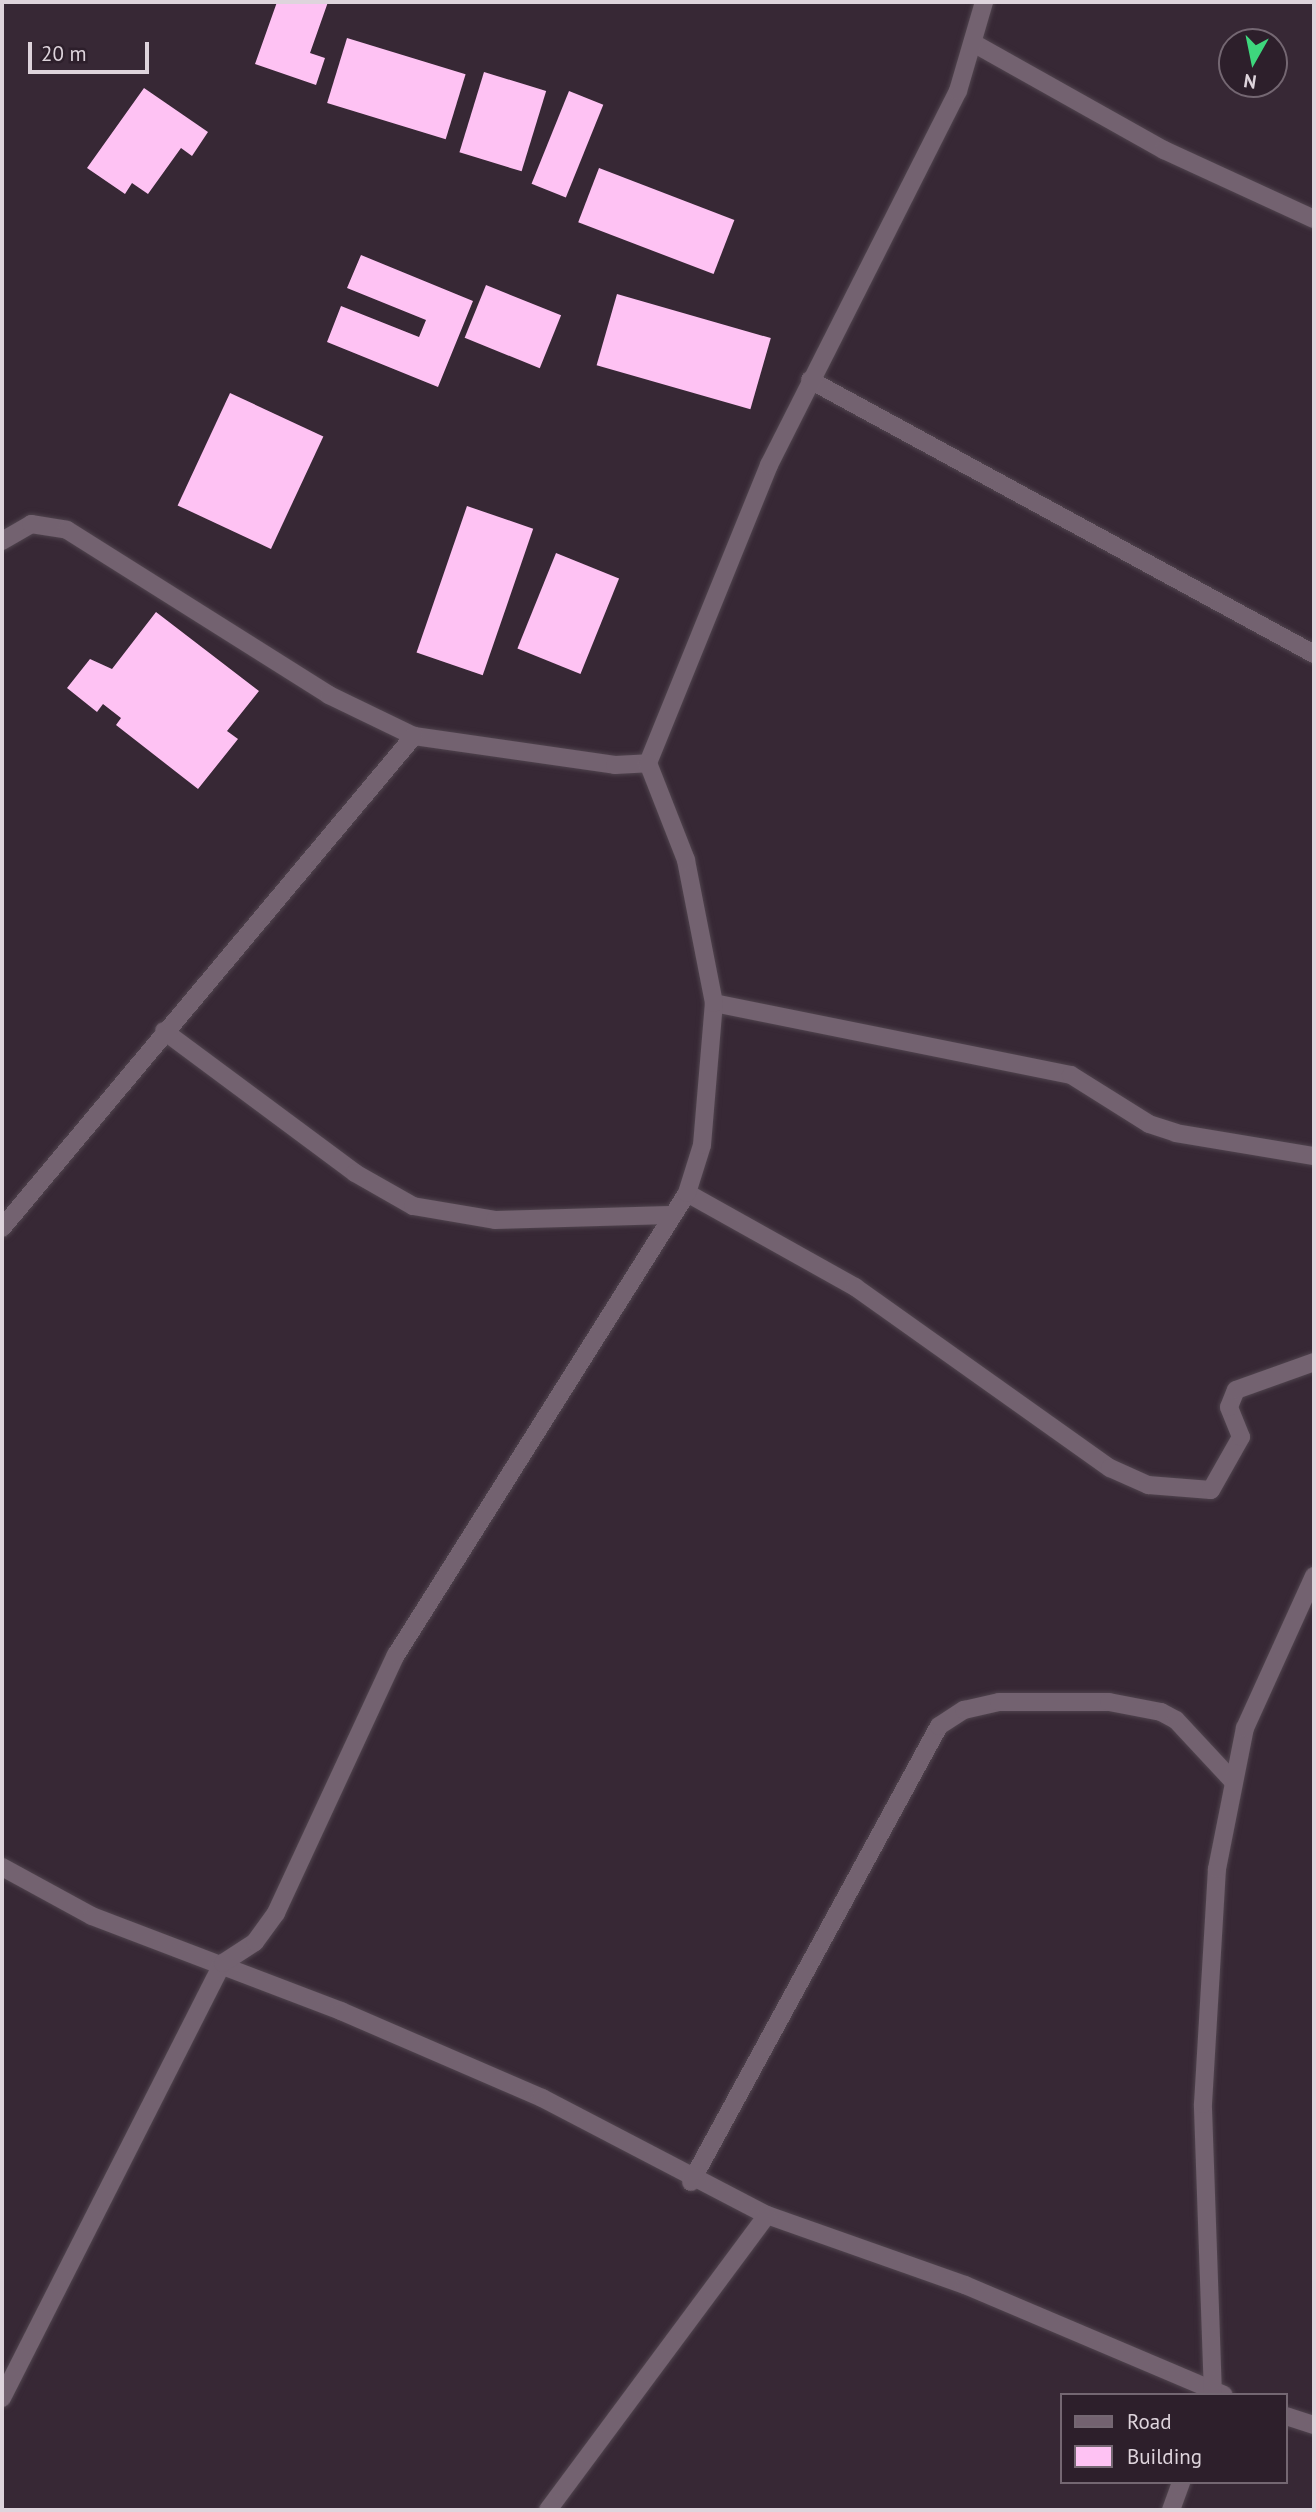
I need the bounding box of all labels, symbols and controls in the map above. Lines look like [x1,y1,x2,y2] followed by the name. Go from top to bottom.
[32,28,152,72] scale bar
[1218,28,1288,98] north arrow
[41,40,87,67] text: 20 m
[1242,69,1258,95] text: N
[1060,2393,1288,2484] legend
[1127,2408,1171,2435] text: Road
[1127,2443,1202,2470] text: Building

